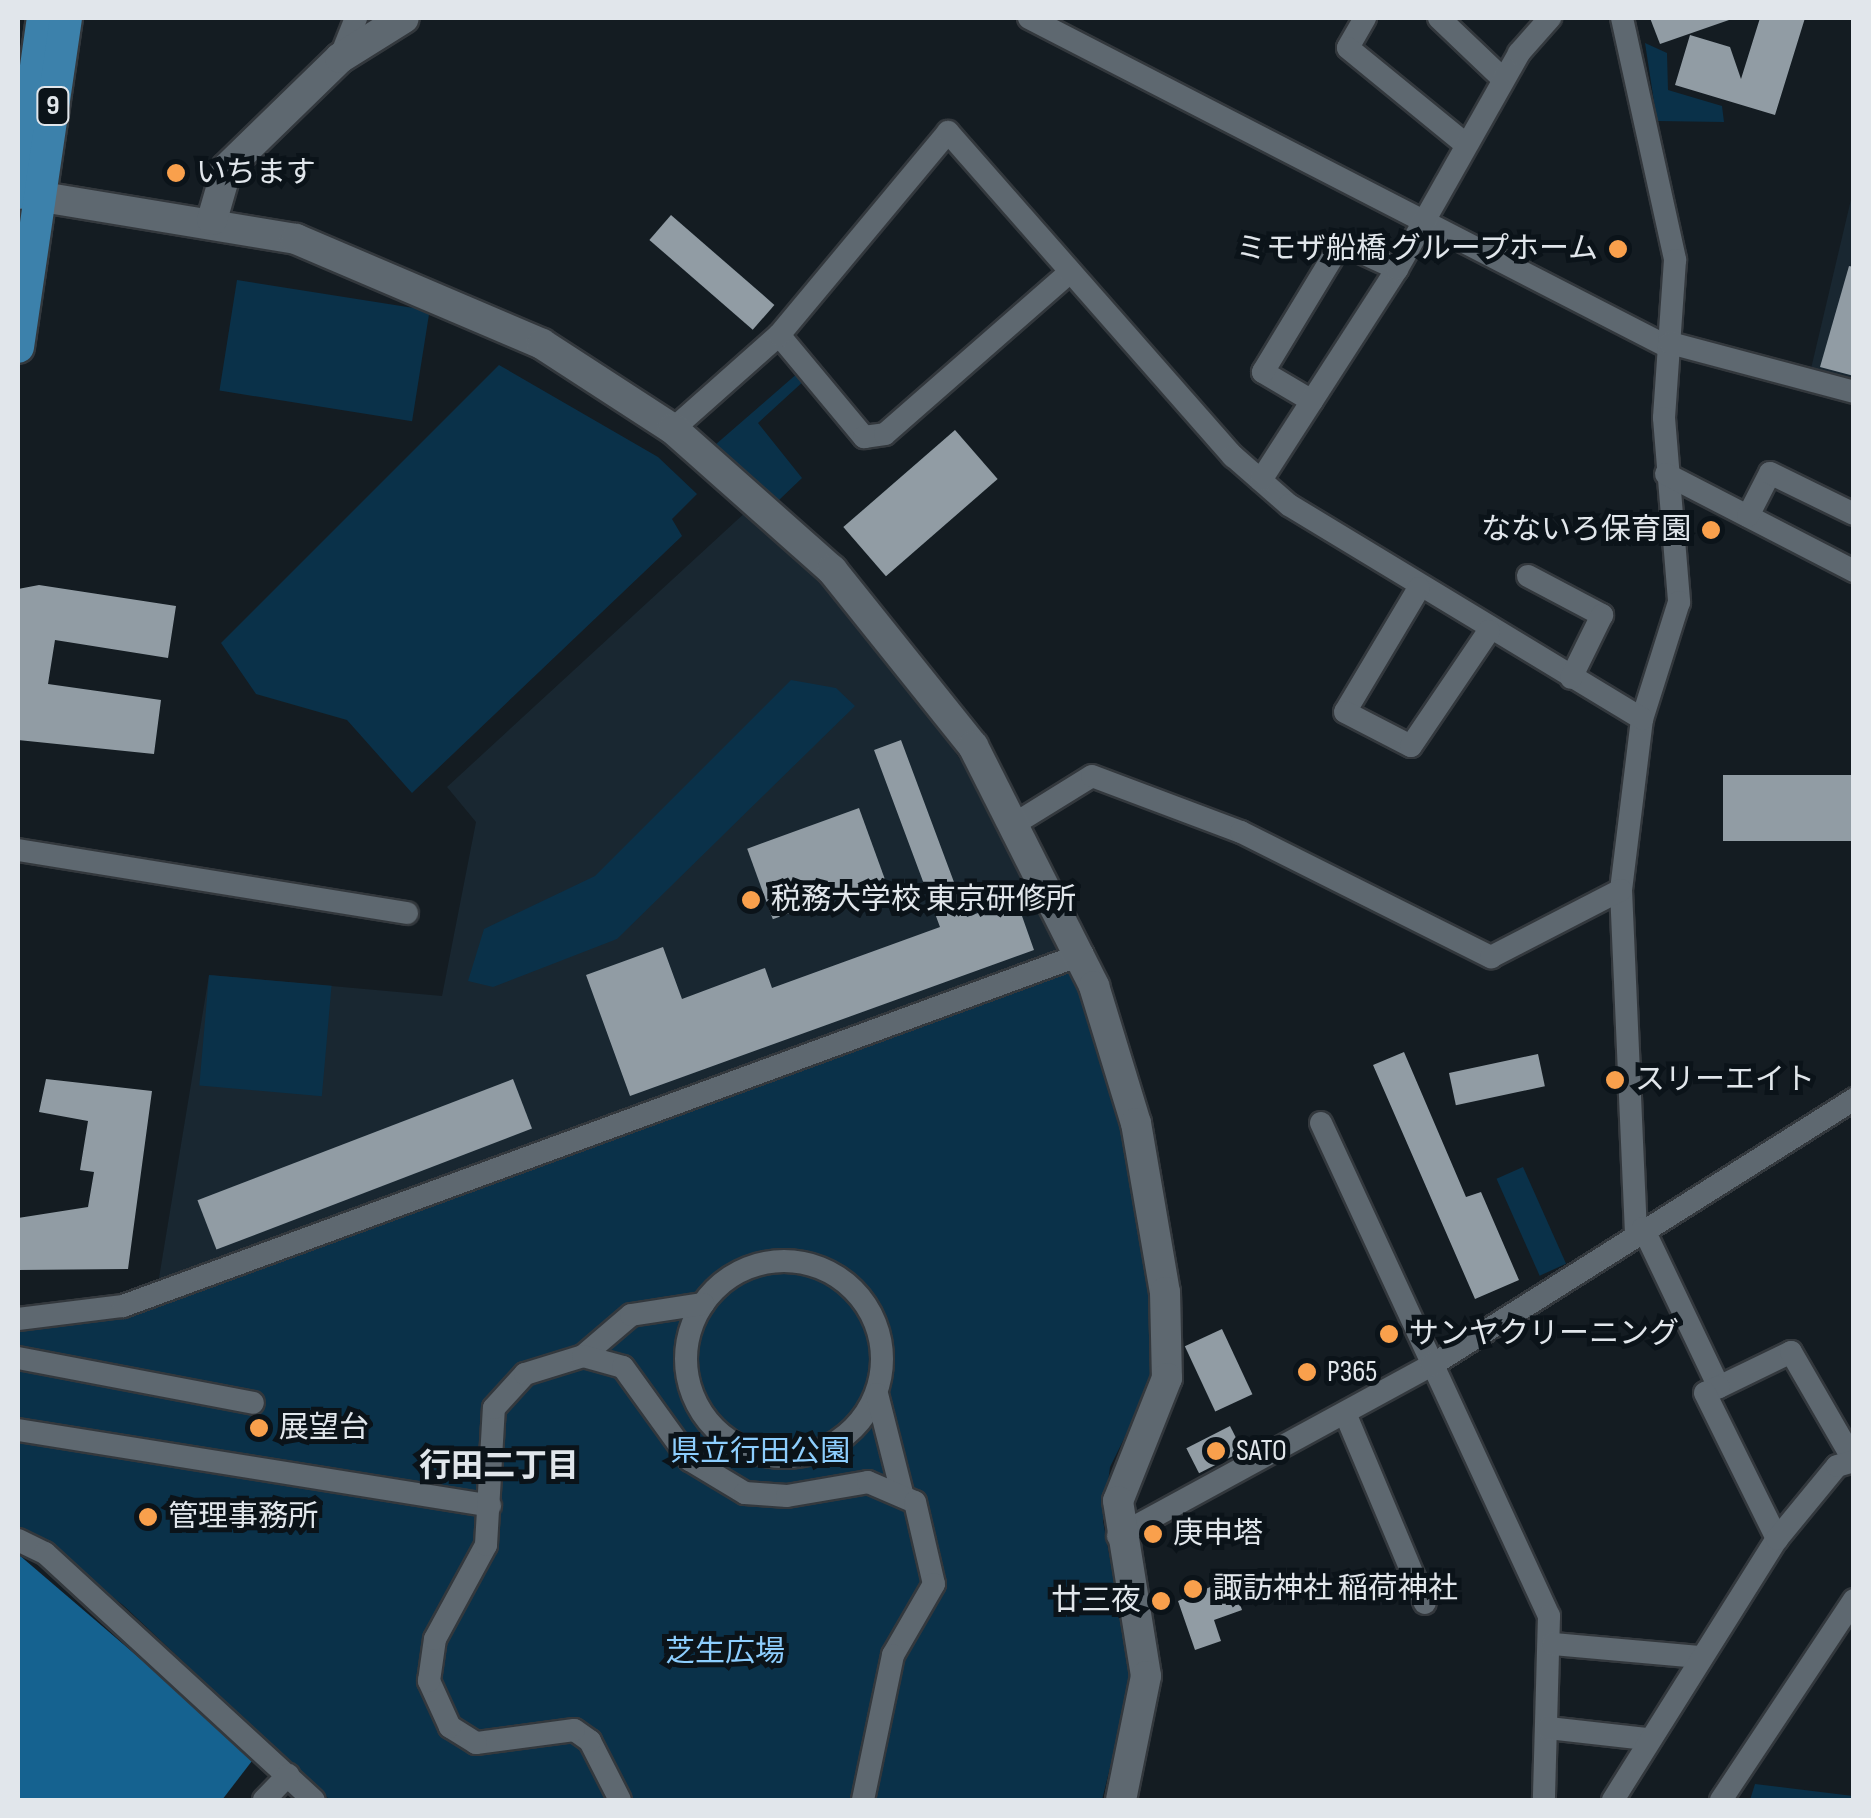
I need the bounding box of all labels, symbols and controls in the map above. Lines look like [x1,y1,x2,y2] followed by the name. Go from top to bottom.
[36,83,70,129] road number: 9
[196,155,316,191] place label: いちます
[165,162,187,184] marker: いちます
[1233,231,1598,267] place label: ミモザ船橋 グループホーム
[1607,238,1629,260] marker: ミモザ船橋 グループホーム
[1481,512,1691,548] place label: なないろ保育園
[1700,519,1722,541] marker: なないろ保育園
[771,882,1076,918] place label: 税務大学校 東京研修所
[740,889,762,911] marker: 税務大学校 東京研修所
[1635,1062,1815,1098] place label: スリーエイト
[1604,1069,1626,1091] marker: スリーエイト
[1409,1316,1679,1352] place label: サンヤクリーニング
[1378,1323,1400,1345] marker: サンヤクリーニング
[1327,1354,1377,1390] place label: P365
[1296,1361,1318,1383] marker: P365
[279,1410,369,1446] place label: 展望台
[248,1417,270,1439] marker: 展望台
[1236,1433,1287,1469] place label: SATO
[670,1434,850,1470] park label: 県立行田公園
[1205,1440,1227,1462] marker: SATO
[419,1448,579,1486] district label: 行田二丁目
[168,1499,318,1535] place label: 管理事務所
[137,1506,159,1528] marker: 管理事務所
[1173,1516,1263,1552] place label: 庚申塔
[1142,1523,1164,1545] marker: 庚申塔
[1213,1571,1458,1607] place label: 諏訪神社 稲荷神社
[1182,1578,1204,1600] marker: 諏訪神社 稲荷神社
[1051,1583,1141,1619] place label: 廿三夜
[1150,1590,1172,1612] marker: 廿三夜
[665,1634,785,1670] park label: 芝生広場

